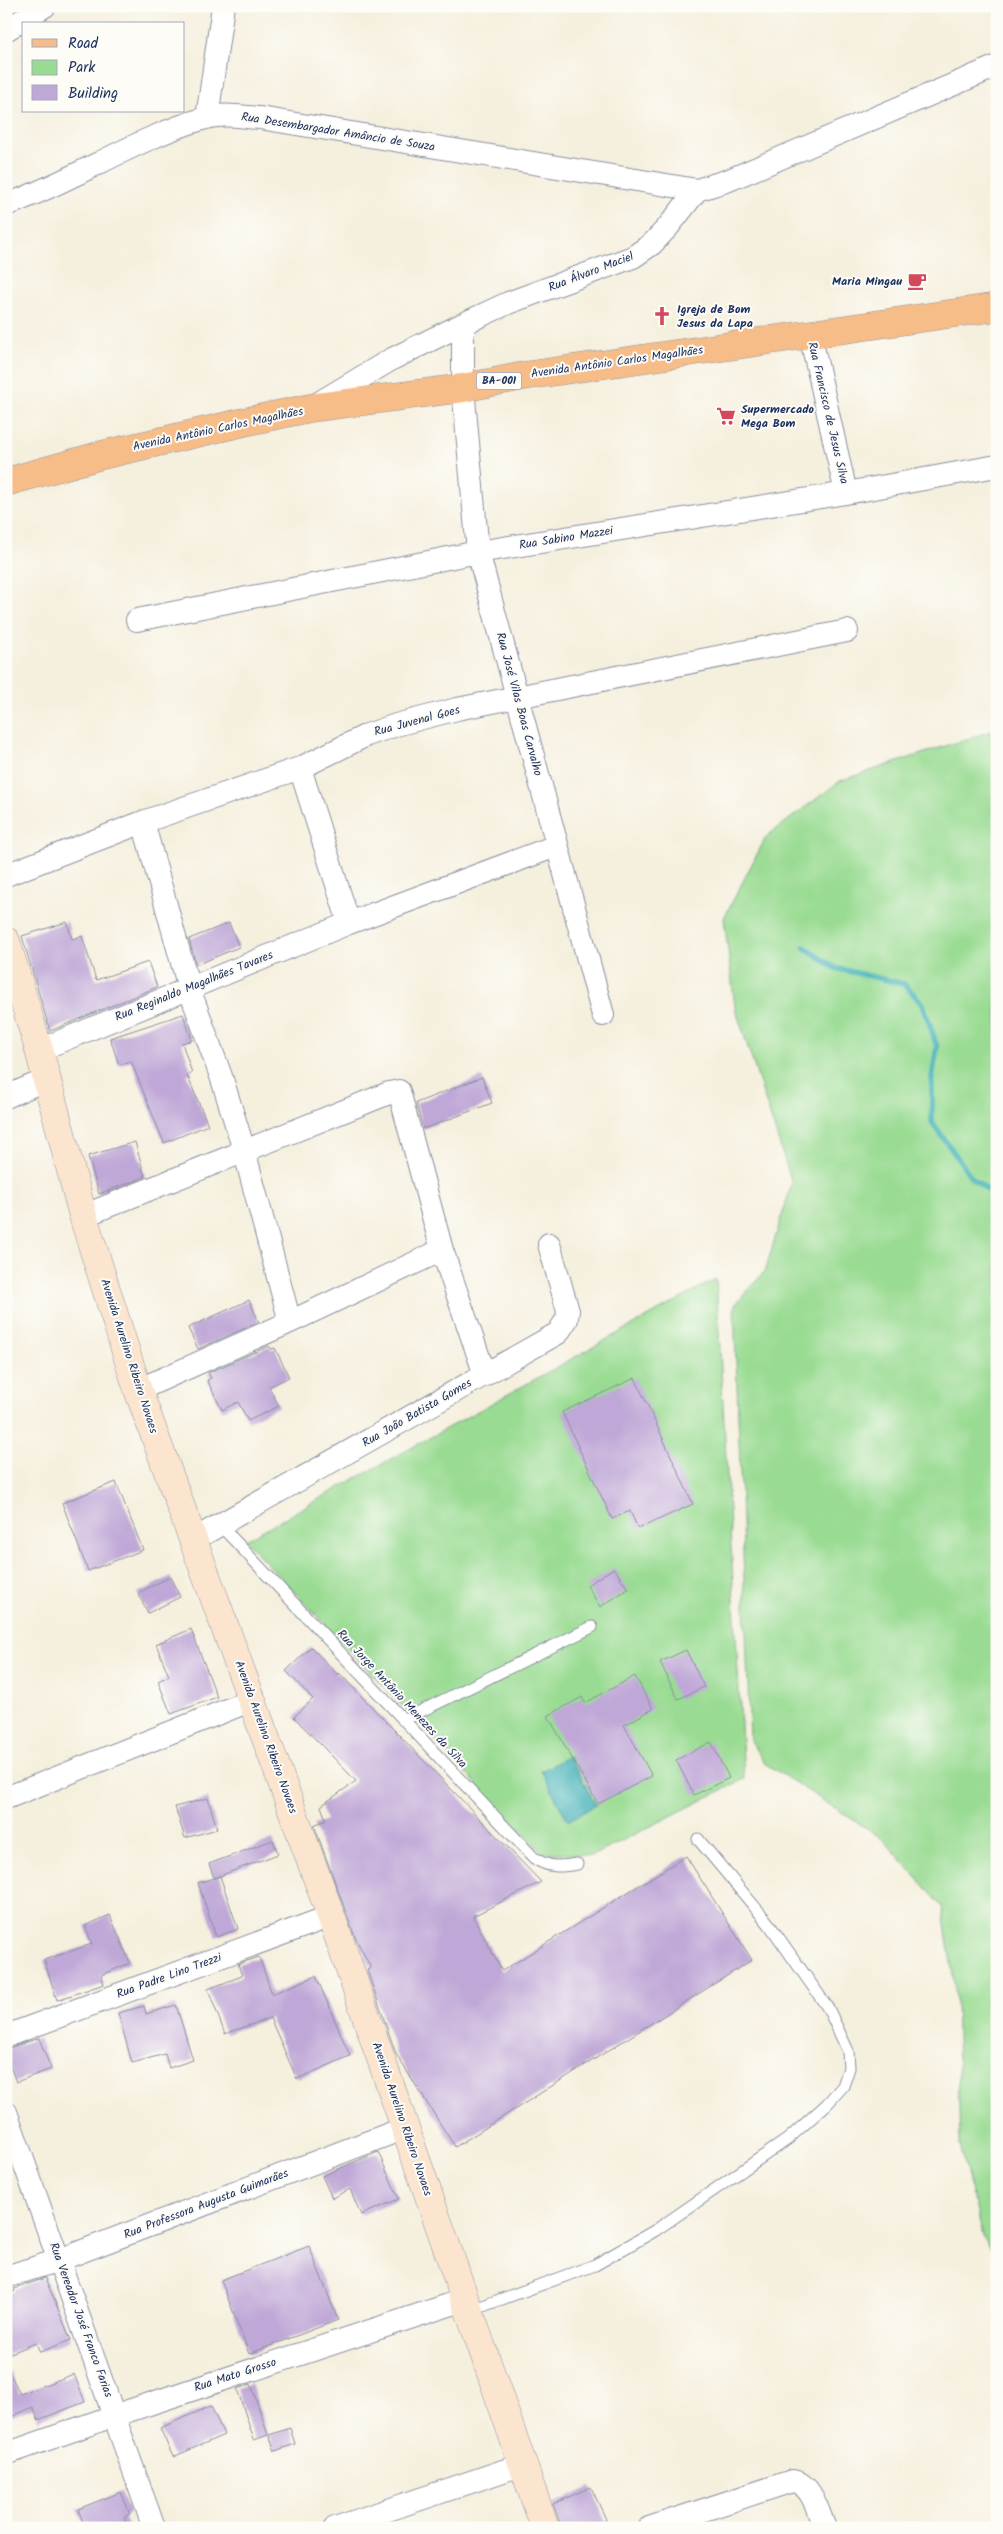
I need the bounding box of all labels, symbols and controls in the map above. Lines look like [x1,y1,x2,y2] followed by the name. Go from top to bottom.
[22,22,185,112] legend
[68,32,99,56] text: Road
[68,56,96,80] text: Park
[68,82,118,106] text: Building
[240,107,437,157] street label: Rua Desembargador Amâncio de Souza
[546,247,636,297] street label: Rua Álvaro Maciel
[906,270,928,292] cafe icon: Maria Mingau
[832,272,902,291] place label: Maria Mingau
[677,300,753,333] place label: Igreja de Bom Jesus da Lapa
[651,305,673,327] church icon: Igreja de Bom Jesus da Lapa
[802,340,854,486] street label: Rua Francisco de Jesus Silva
[530,341,704,383] street label: Avenida Antônio Carlos Magalhães
[476,372,522,390] road number: BA-001
[741,400,815,433] place label: Supermercado Mega Bom
[131,402,305,456] street label: Avenida Antônio Carlos Magalhães
[715,405,737,427] supermarket icon: Supermercado Mega Bom
[518,521,615,555] street label: Rua Sabino Mazzei
[491,630,547,778] street label: Rua José Vilas Boas Carvalho
[372,700,462,742] street label: Rua Juvenal Goes
[112,945,276,1027] street label: Rua Reginaldo Magalhães Tavares
[95,1276,163,1436] street label: Avenida Aurelino Ribeiro Novaes
[359,1374,475,1452] street label: Rua João Batista Gomes
[332,1625,472,1773] street label: Rua Jorge Antônio Menezes da Silva
[229,1658,303,1816] street label: Avenida Aurelino Ribeiro Novaes
[114,1948,225,2004] street label: Rua Padre Lino Trezzi
[367,2039,437,2199] street label: Avenida Aurelino Ribeiro Novaes
[121,2164,291,2244] street label: Rua Professora Augusta Guimarães
[44,2240,118,2400] street label: Rua Vereador José Franco Farias
[191,2353,279,2397] street label: Rua Mato Grosso

